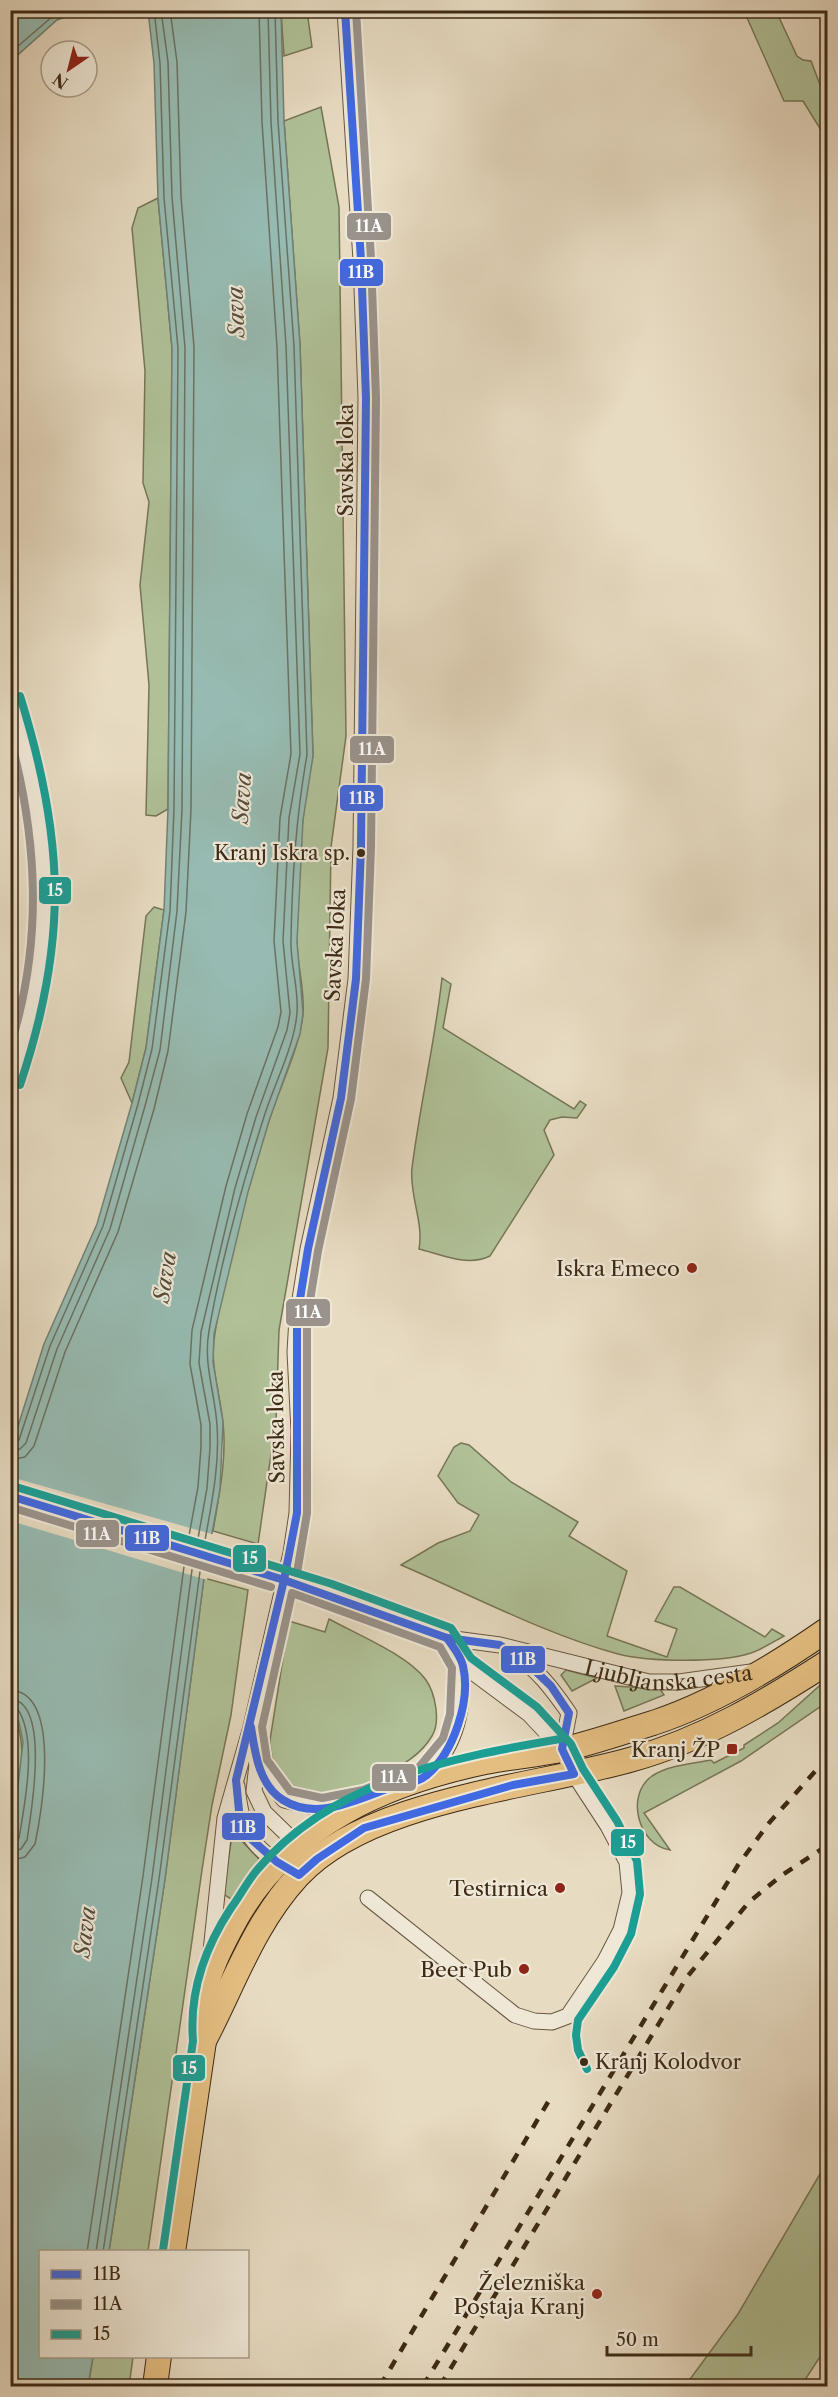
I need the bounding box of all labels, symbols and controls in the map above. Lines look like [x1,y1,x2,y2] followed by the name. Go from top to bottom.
[39,39,99,99] north arrow
[49,69,72,93] text: N
[346,212,392,241] line badge: 11A
[355,216,383,236] text: 11A
[339,258,384,287] line badge: 11B
[348,262,374,282] text: 11B
[222,286,250,340] water label: Sava
[333,403,358,517] street label: Savska loka
[349,735,395,764] line badge: 11A
[358,739,386,759] text: 11A
[227,772,257,826] water label: Sava
[339,784,384,812] line badge: 11B
[349,788,375,808] text: 11B
[214,841,350,865] place label: Kranj Iskra sp.
[355,847,367,859] marker: Kranj Iskra sp.
[38,876,72,905] line badge: 15
[47,880,63,900] text: 15
[320,887,350,1002] street label: Savska loka
[147,1250,182,1306] water label: Sava
[556,1256,680,1281] place label: Iskra Emeco
[685,1261,699,1275] marker: Iskra Emeco
[285,1298,331,1327] line badge: 11A
[294,1302,322,1322] text: 11A
[262,1369,289,1484] street label: Savska loka
[75,1519,120,1548] line badge: 11A
[83,1524,111,1544] text: 11A
[124,1524,170,1552] line badge: 11B
[134,1528,160,1548] text: 11B
[232,1544,267,1573] line badge: 15
[242,1548,258,1568] text: 15
[500,1645,546,1674] line badge: 11B
[510,1649,536,1669] text: 11B
[582,1654,755,1695] street label: Ljubljanska cesta
[631,1737,720,1762] place label: Kranj ŽP
[725,1742,739,1756] marker: Kranj ŽP
[371,1763,417,1792] line badge: 11A
[380,1767,408,1787] text: 11A
[221,1812,266,1841] line badge: 11B
[230,1817,256,1837] text: 11B
[610,1828,645,1857] line badge: 15
[620,1832,636,1852] text: 15
[449,1876,549,1901] place label: Testirnica
[553,1881,567,1895] marker: Testirnica
[68,1905,102,1961] water label: Sava
[420,1957,512,1982] place label: Beer Pub
[517,1962,531,1976] marker: Beer Pub
[595,2050,742,2074] place label: Kranj Kolodvor
[172,2054,206,2082] line badge: 15
[578,2056,590,2068] marker: Kranj Kolodvor
[181,2058,197,2078] text: 15
[39,2250,249,2358] legend
[93,2263,121,2285] text: 11B
[454,2270,586,2319] place label: Železniška Postaja Kranj
[590,2287,604,2301] marker: Železniška Postaja Kranj
[93,2293,123,2315] text: 11A
[607,2319,751,2357] scale bar
[93,2323,110,2345] text: 15
[616,2329,659,2351] text: 50 m

